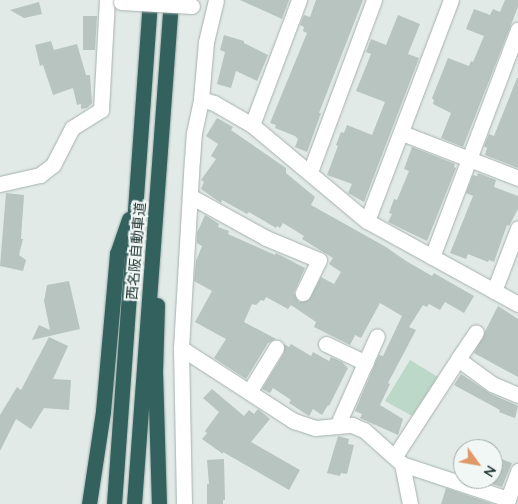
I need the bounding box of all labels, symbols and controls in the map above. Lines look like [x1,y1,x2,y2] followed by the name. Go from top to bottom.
[123,201,149,301] street label: 西名阪自動車道
[453,439,503,489] north arrow
[480,462,500,481] text: N

